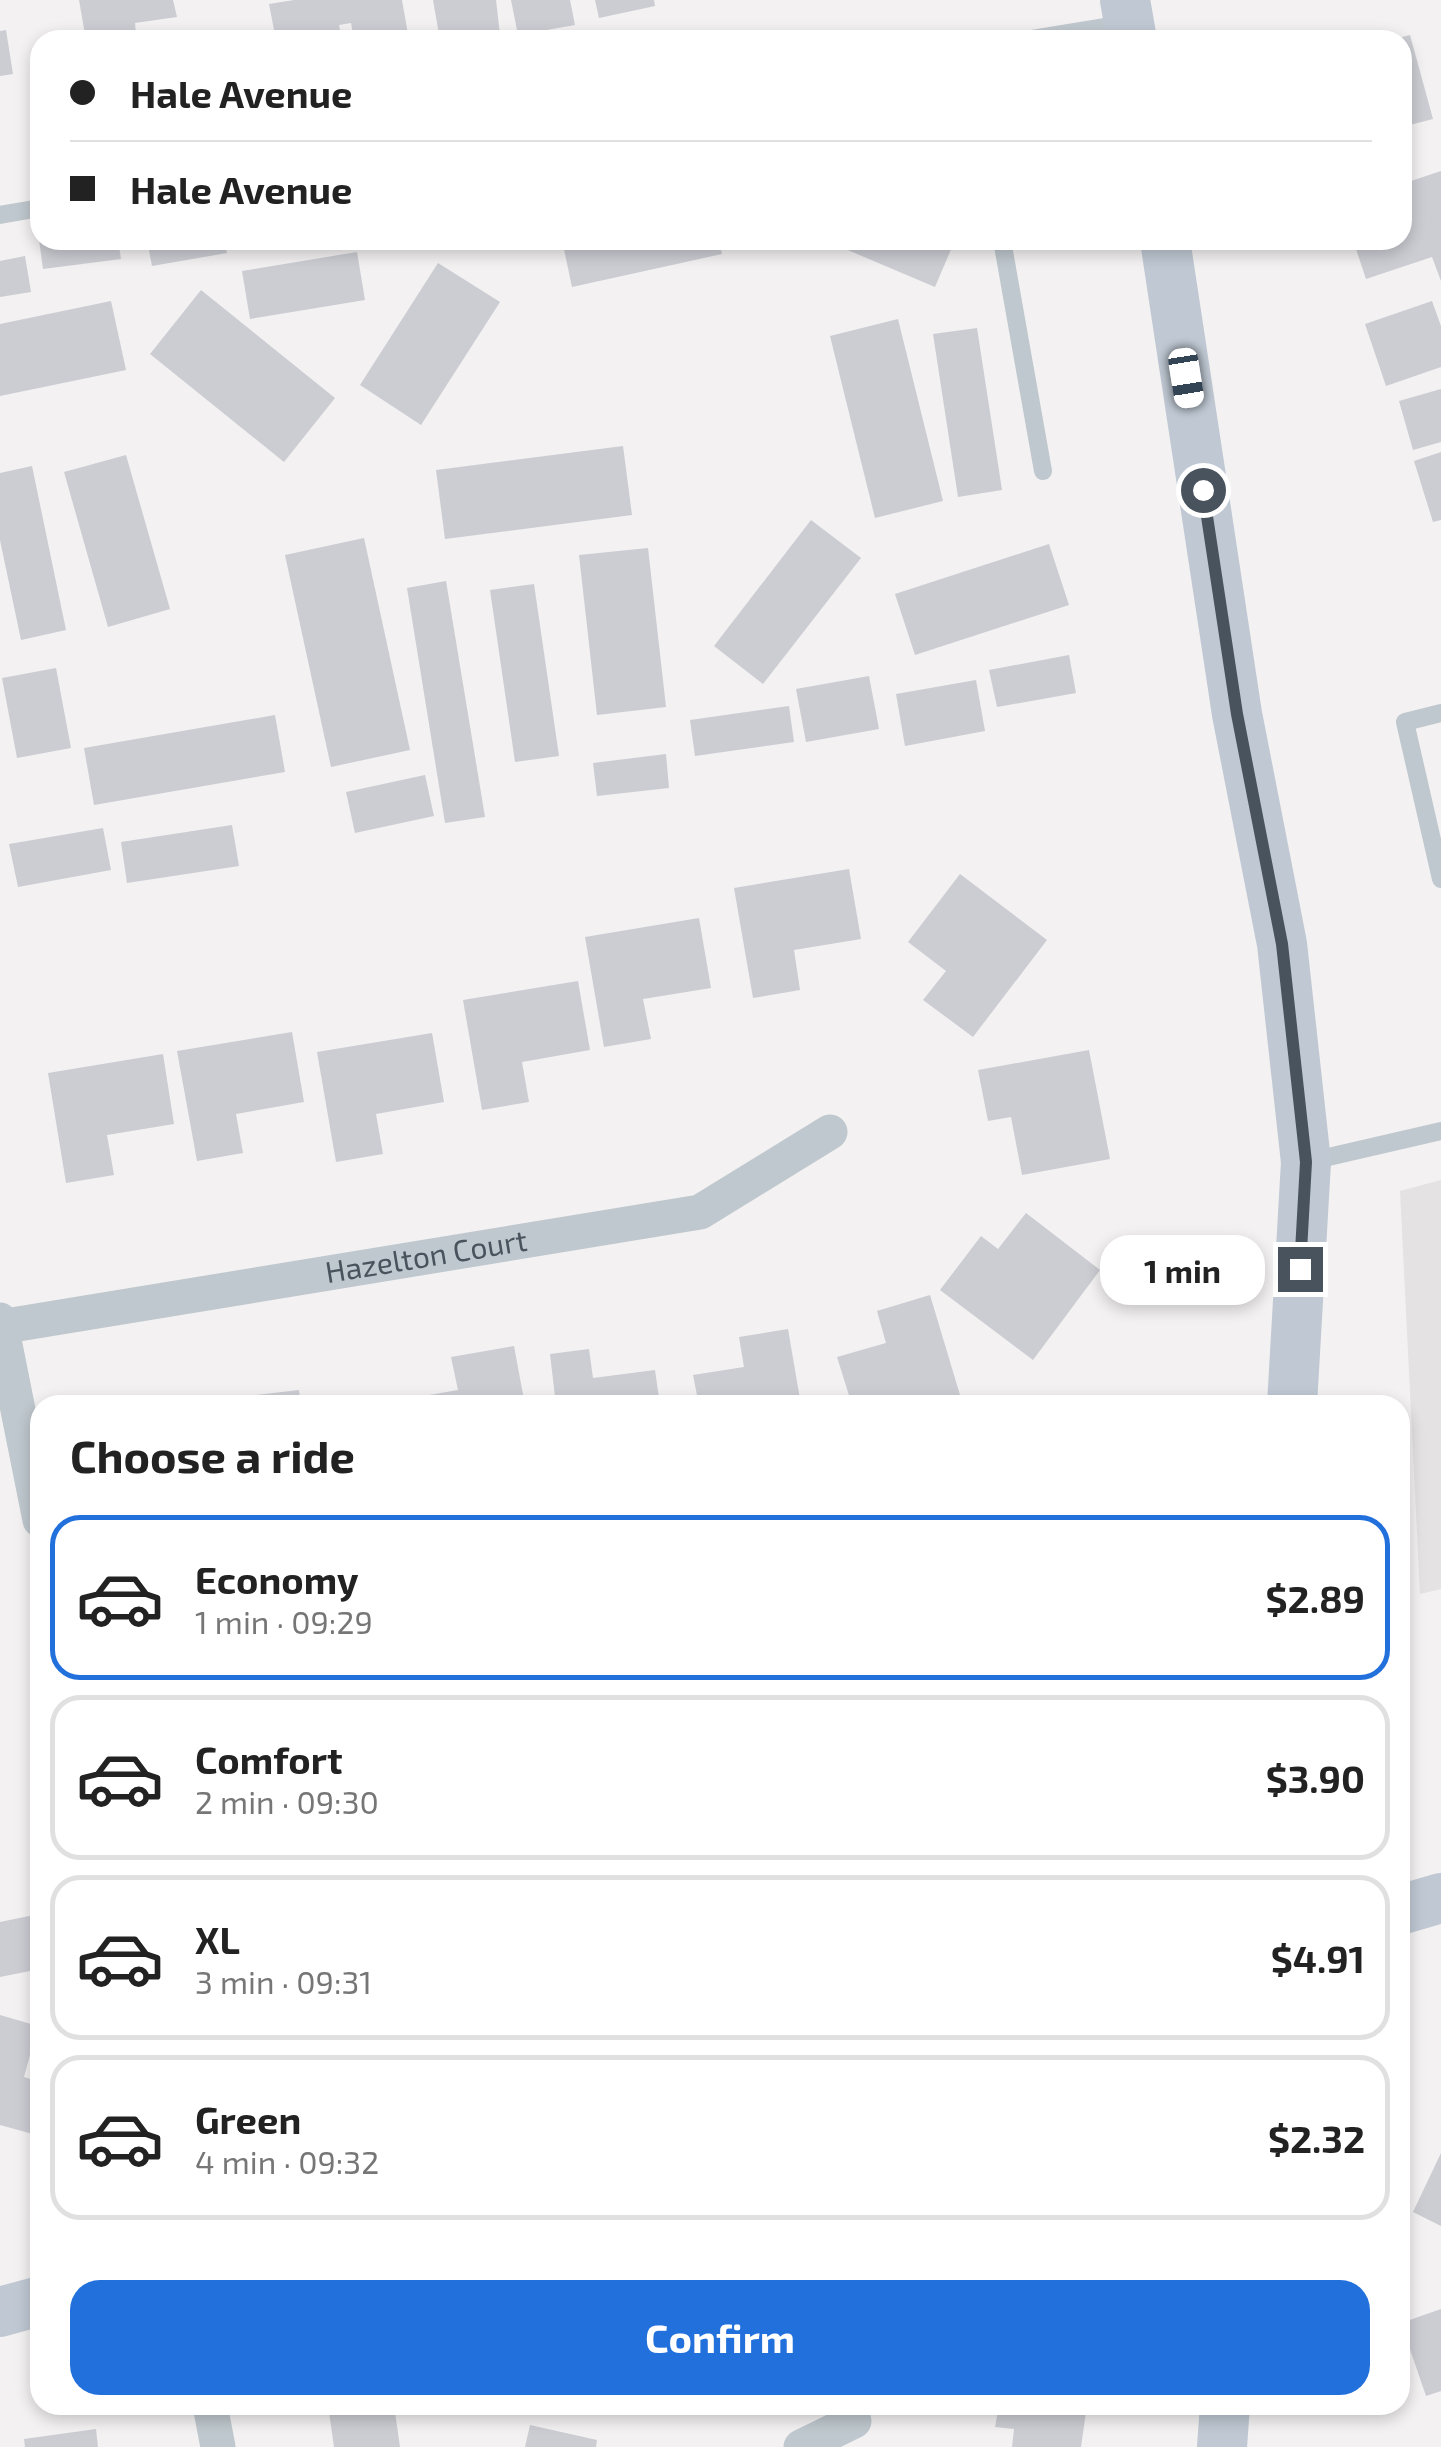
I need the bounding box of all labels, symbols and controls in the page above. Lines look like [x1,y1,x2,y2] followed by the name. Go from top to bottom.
[130,70,353,116] text: Hale Avenue
[130,166,353,212] text: Hale Avenue
[1166,346,1206,410] car
[1181,468,1226,513] route start
[322,1221,530,1289] street label: Hazelton Court
[1100,1234,1265,1304] callout: 1 min
[1278,1247,1323,1292] route end
[1144,1251,1221,1289] text: 1 min
[70,1428,355,1482] text: Choose a ride
[75,1553,165,1643] icon: car
[195,1556,359,1602] text: Economy
[1266,1575,1365,1621] text: $2.89
[195,1602,373,1640] text: 1 min · 09:29
[75,1733,165,1823] icon: car
[195,1736,343,1782] text: Comfort
[1266,1755,1365,1801] text: $3.90
[195,1782,379,1820] text: 2 min · 09:30
[75,1913,165,2003] icon: car
[195,1916,240,1962] text: XL
[1271,1935,1365,1981] text: $4.91
[195,1962,372,2000] text: 3 min · 09:31
[75,2093,165,2183] icon: car
[195,2096,301,2142] text: Green
[1268,2115,1365,2161] text: $2.32
[195,2142,379,2180] text: 4 min · 09:32
[70,2280,1370,2395] button: Confirm

